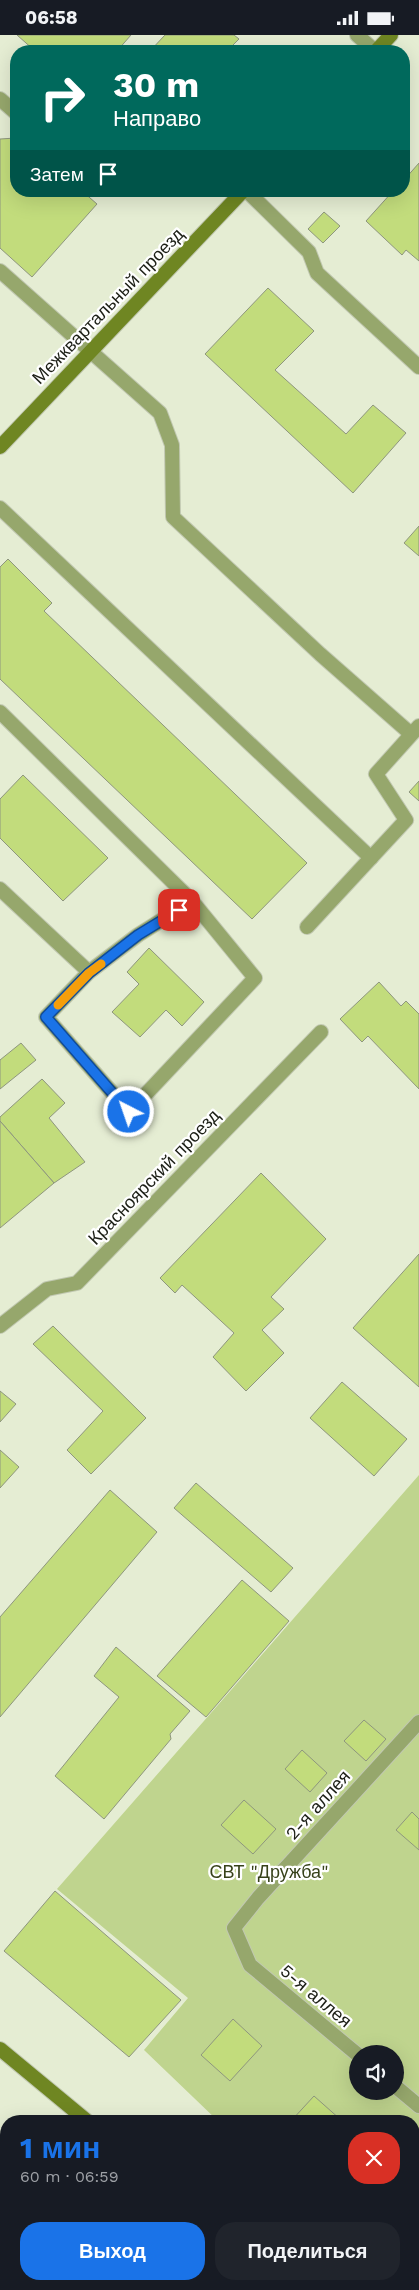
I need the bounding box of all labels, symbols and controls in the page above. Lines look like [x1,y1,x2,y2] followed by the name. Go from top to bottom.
[25,6,78,29] text: 06:58
[113,64,199,106] text: 30 m
[30,65,95,130] icon: right
[113,106,201,131] text: Направо
[94,160,122,188] icon: arrive
[30,163,84,186] text: Затем
[28,223,188,388] street label: Межквартальный проезд
[158,889,200,931] pin
[165,896,193,924] icon: arrive
[102,1085,154,1137] position arrow
[84,1104,224,1249] street label: Красноярский проезд
[281,1766,354,1844] street label: 2-я аллея
[210,1861,328,1882] park label: СВТ "Дружба"
[277,1960,356,2031] street label: 5-я аллея
[349,2045,404,2100] map controls
[349,2045,404,2100] button: sound
[20,2130,100,2165] text: 1 мин
[348,2132,400,2184] button: close
[20,2167,119,2186] text: 60 m · 06:59
[20,2222,205,2280] button: Выход
[215,2222,400,2280] button: Поделиться

